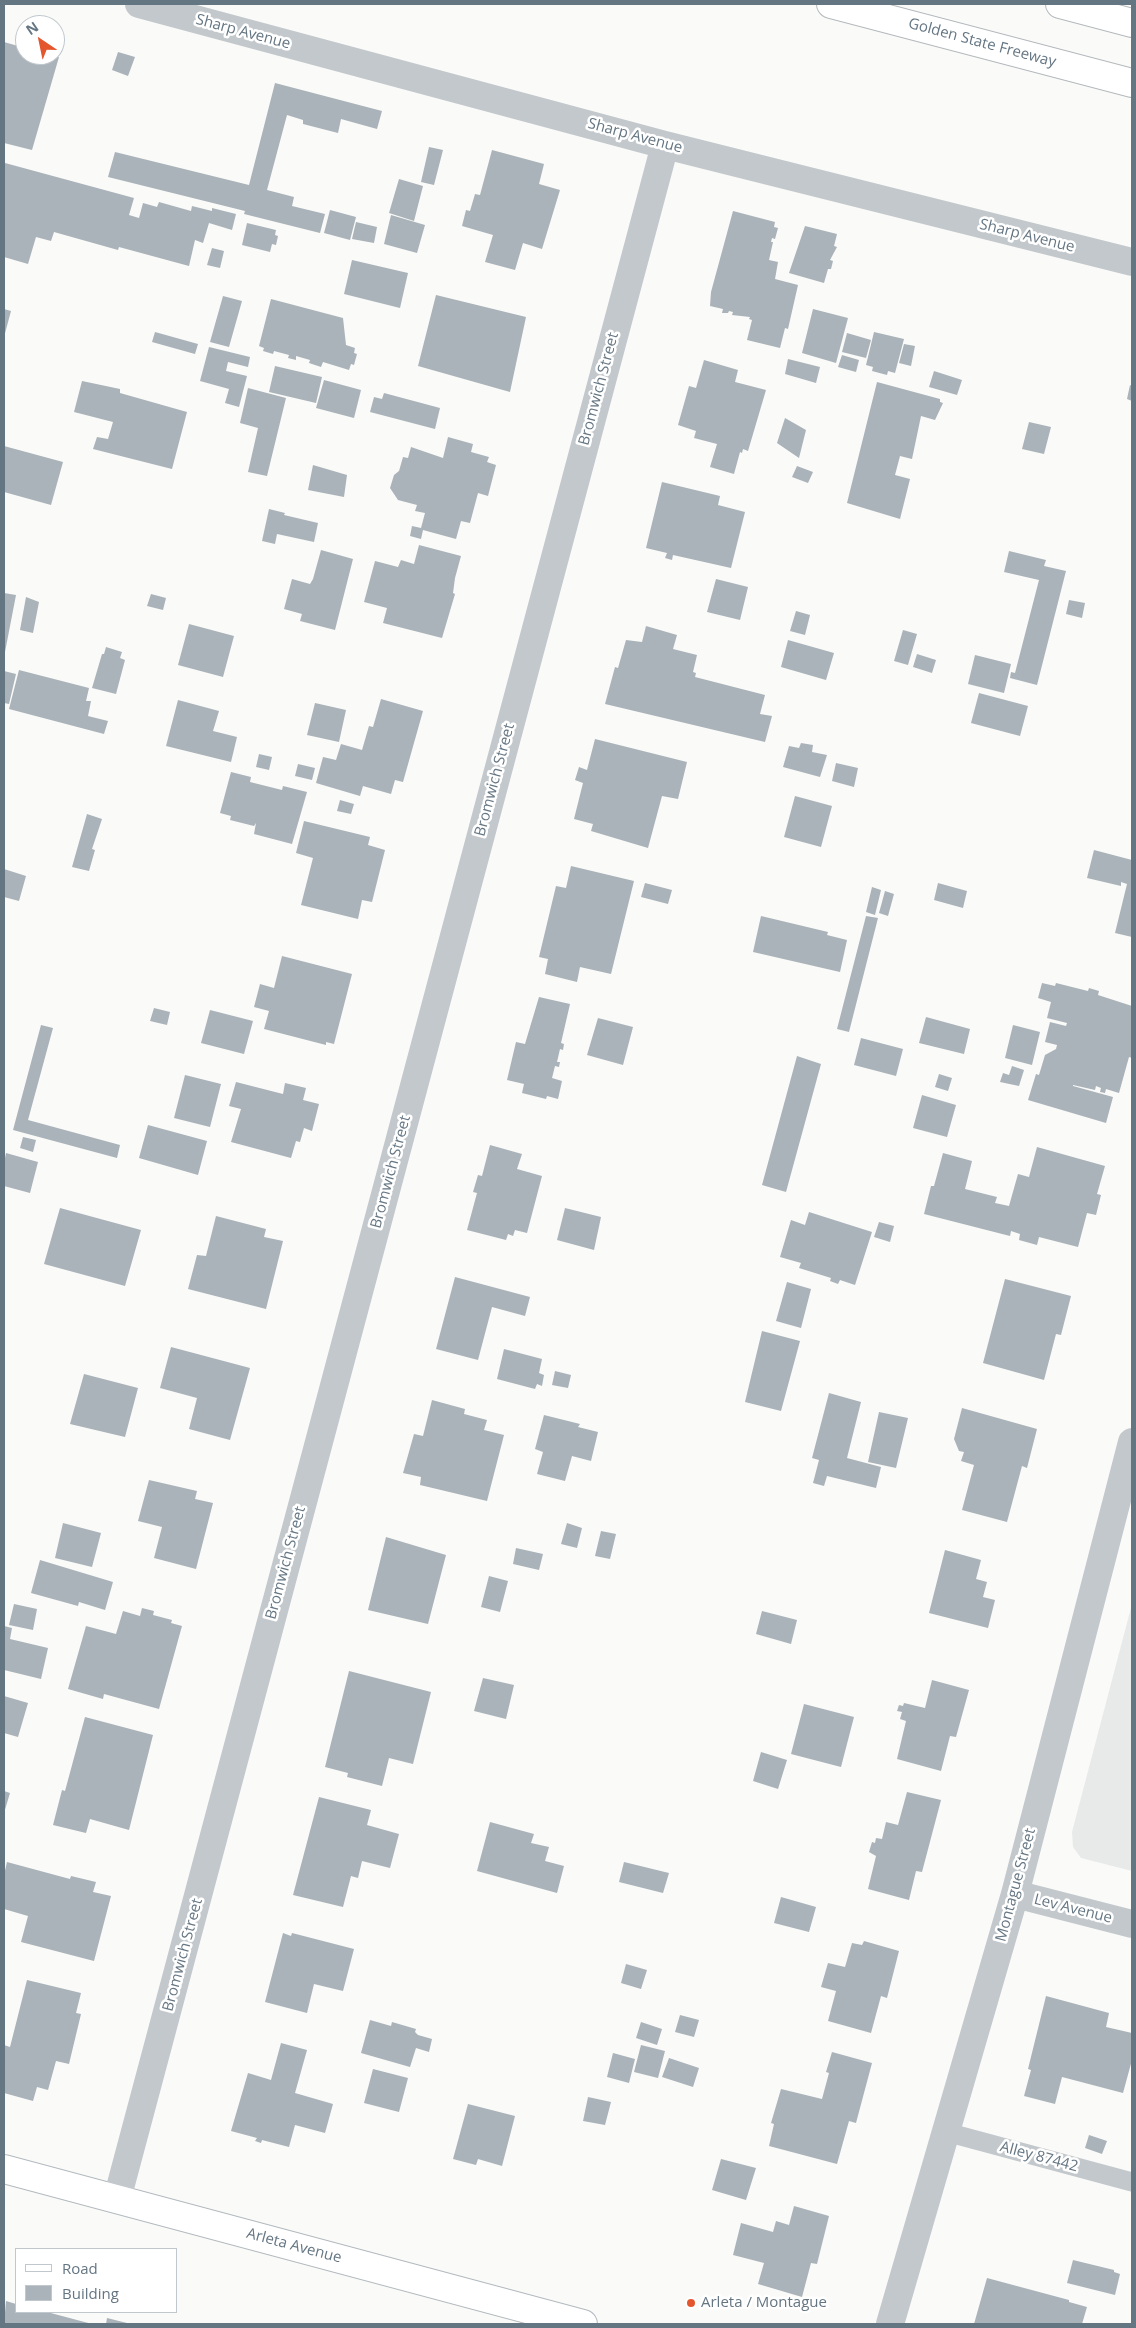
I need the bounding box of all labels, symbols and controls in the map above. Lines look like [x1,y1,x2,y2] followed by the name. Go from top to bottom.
[194,11,292,53] street label: Sharp Avenue
[15,15,65,65] north arrow
[906,15,1058,71] street label: Golden State Freeway
[22,17,42,39] text: N
[586,115,684,157] street label: Sharp Avenue
[978,216,1076,256] street label: Sharp Avenue
[575,330,623,448] street label: Bromwich Street
[471,721,519,839] street label: Bromwich Street
[367,1113,415,1231] street label: Bromwich Street
[262,1504,310,1622] street label: Bromwich Street
[992,1826,1040,1944] street label: Montague Street
[1032,1891,1114,1927] street label: Lev Avenue
[159,1896,207,2014] street label: Bromwich Street
[998,2138,1080,2176] street label: Alley 87442
[245,2225,343,2267] street label: Arleta Avenue
[15,2248,178,2313] legend
[62,2258,98,2278] text: Road
[62,2283,119,2303] text: Building
[701,2294,827,2312] place label: Arleta / Montague
[685,2297,697,2309] marker: Arleta / Montague

